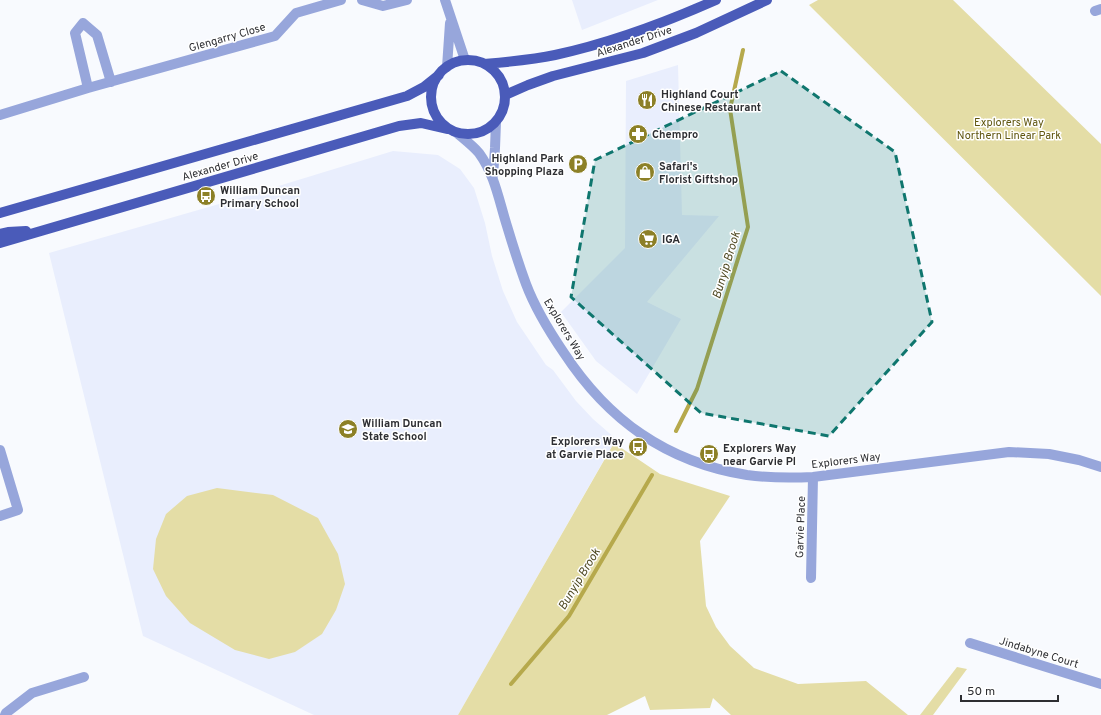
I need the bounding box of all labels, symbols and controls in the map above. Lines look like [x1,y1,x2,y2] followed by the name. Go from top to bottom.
[187,20,267,56] street label: Glengarry Close
[595,23,674,61] street label: Alexander Drive
[661,88,761,115] place label: Highland Court Chinese Restaurant
[636,89,658,111] restaurant icon: Highland Court Chinese Restaurant
[957,116,1061,143] park label: Explorers Way Northern Linear Park
[627,123,649,145] pharmacy icon: Chempro
[652,128,698,142] place label: Chempro
[180,149,260,185] street label: Alexander Drive
[485,152,564,179] place label: Highland Park Shopping Plaza
[567,153,589,175] parking icon: Highland Park Shopping Plaza
[659,160,738,187] place label: Safari's Florist Giftshop
[634,161,656,183] shop icon: Safari's Florist Giftshop
[220,184,300,211] place label: William Duncan Primary School
[195,185,217,207] bus stop icon: William Duncan Primary School
[637,228,659,250] supermarket icon: IGA
[709,229,745,301] water label: Bunyip Brook
[662,233,680,247] place label: IGA
[540,296,588,363] street label: Explorers Way
[362,417,442,444] place label: William Duncan State School
[337,418,359,440] school or university icon: William Duncan State School
[546,435,624,462] place label: Explorers Way at Garvie Place
[627,436,649,458] bus stop icon: Explorers Way at Garvie Place
[723,442,796,469] place label: Explorers Way near Garvie Pl
[698,443,720,465] bus stop icon: Explorers Way near Garvie Pl
[811,450,882,472] street label: Explorers Way
[793,496,809,558] street label: Garvie Place
[555,545,605,613] water label: Bunyip Brook
[997,634,1080,672] street label: Jindabyne Court
[961,677,1058,703] scale bar
[967,684,995,700] text: 50 m

